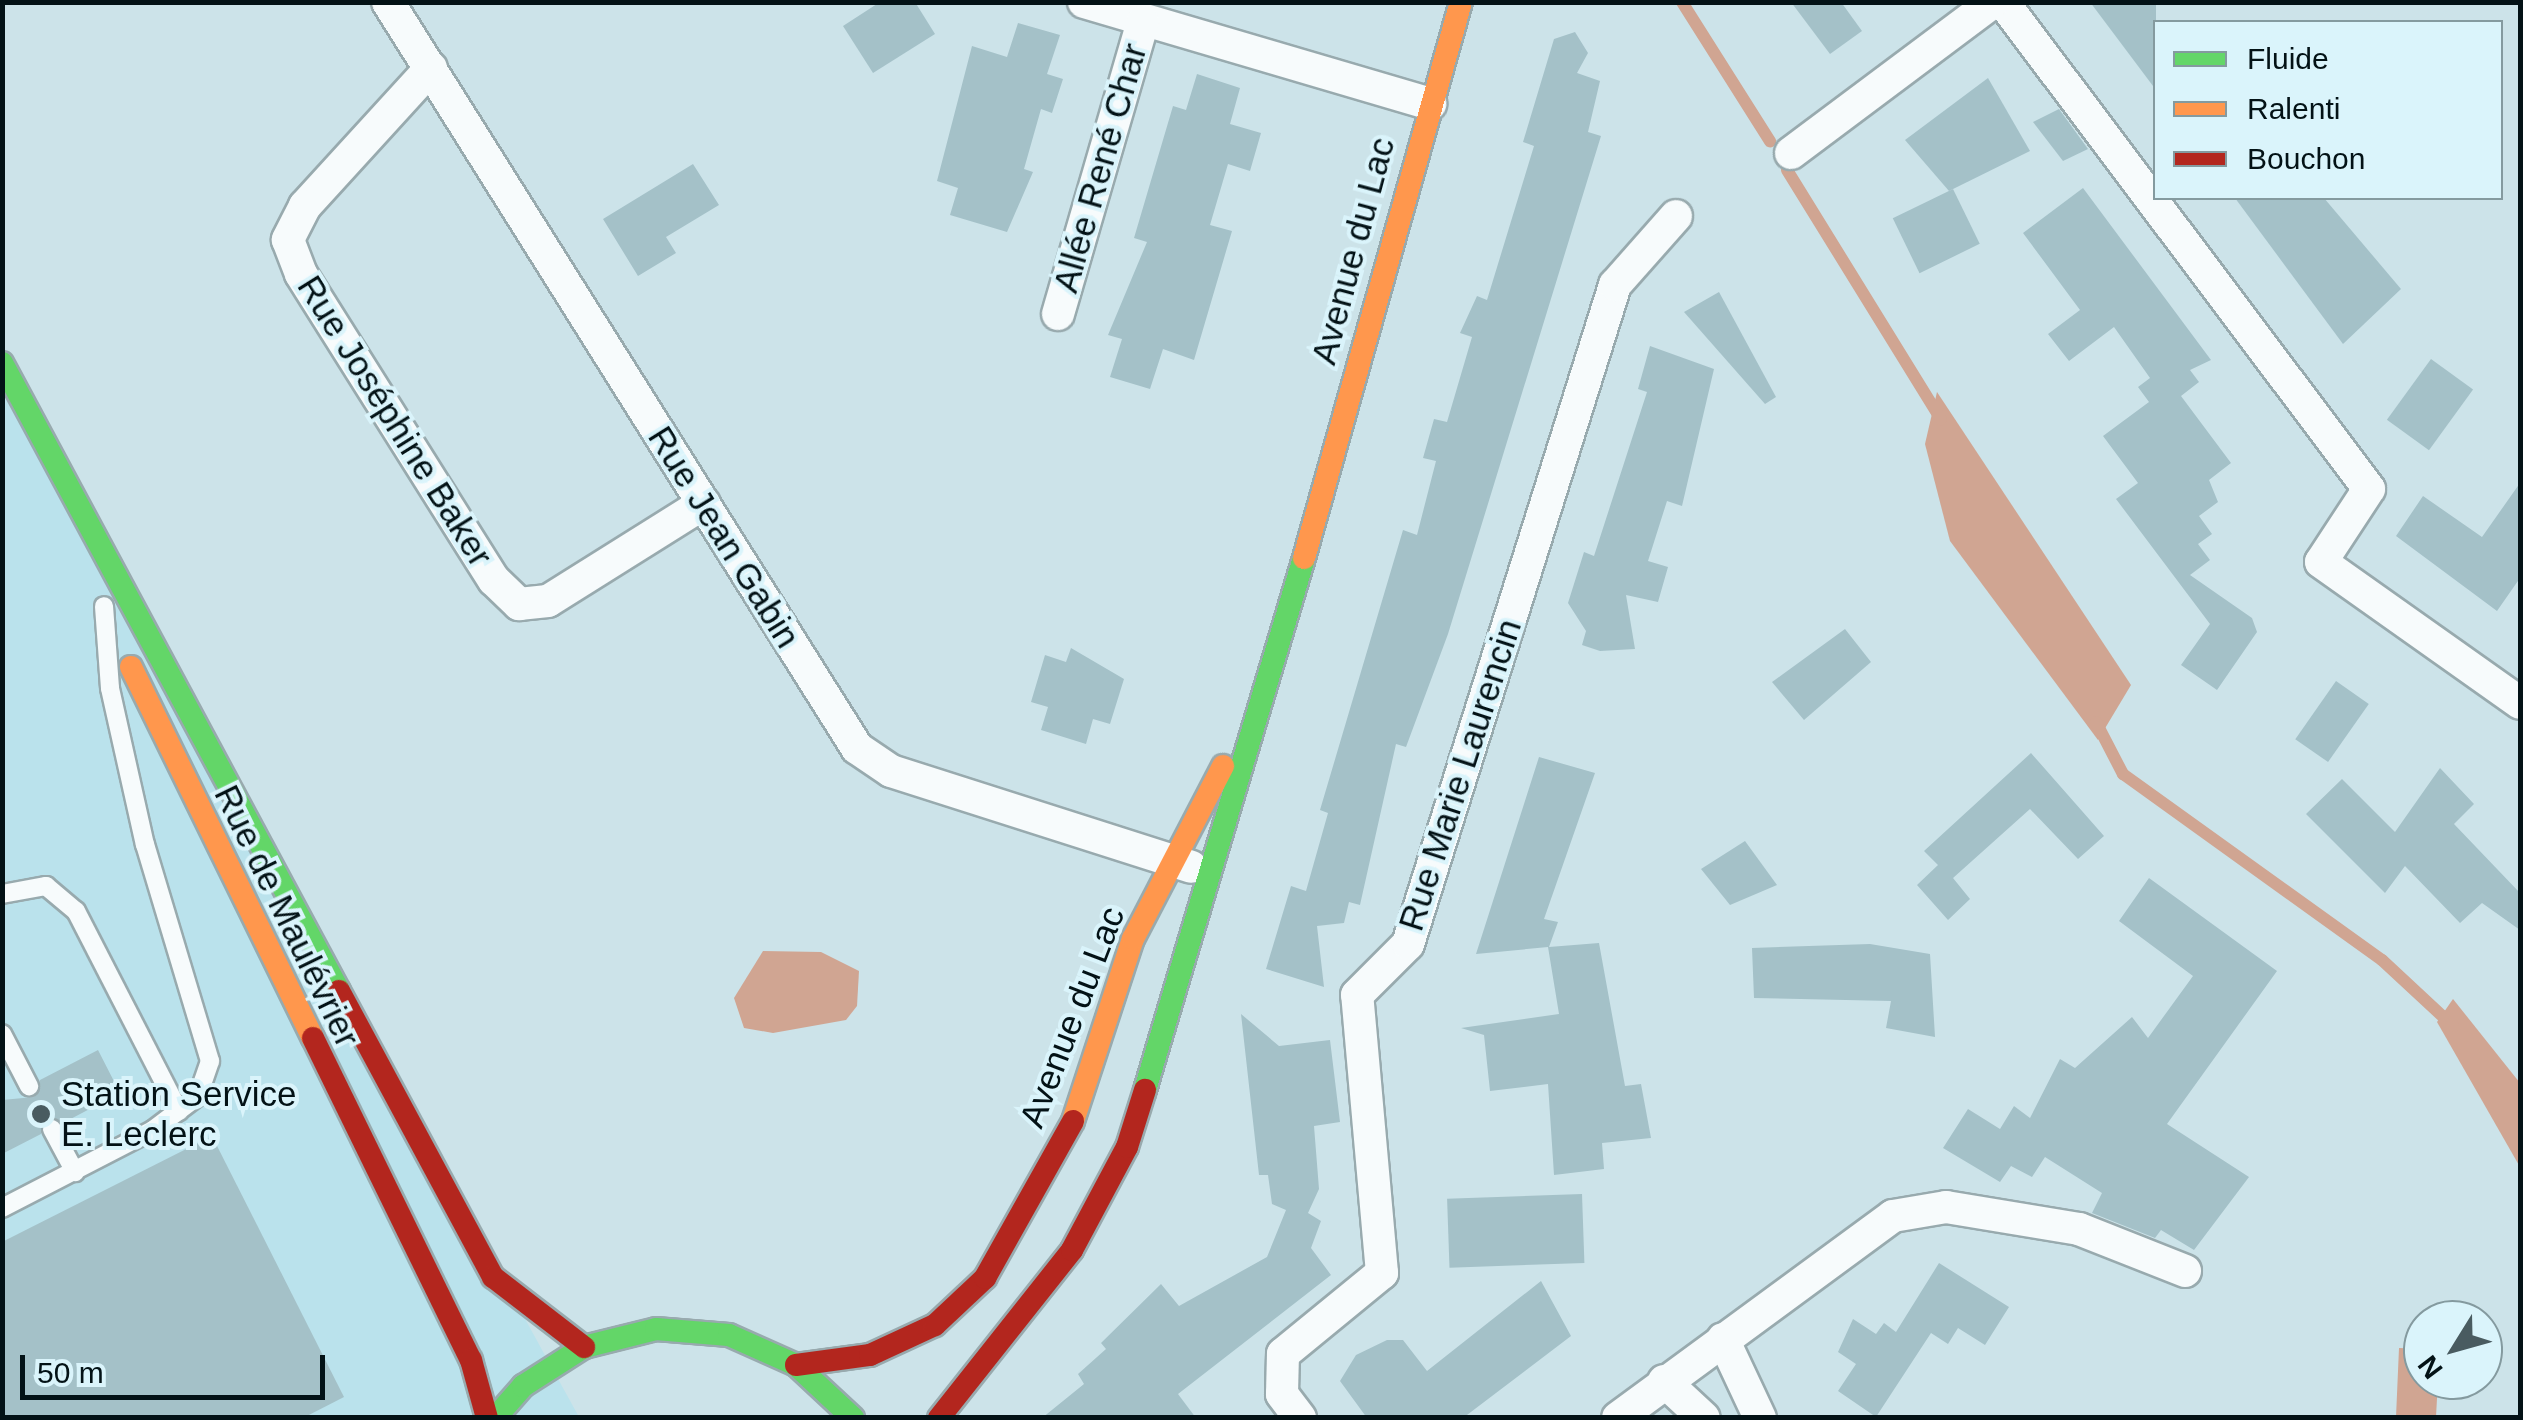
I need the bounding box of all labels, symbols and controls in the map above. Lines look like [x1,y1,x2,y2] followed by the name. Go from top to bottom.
[2153,20,2503,200] legend
[1044,39,1156,297] street label: Allée René Char
[2247,42,2329,75] text: Fluide
[2247,92,2340,125] text: Ralenti
[1303,133,1403,369] street label: Avenue du Lac
[2247,142,2365,175] text: Bouchon
[289,268,501,574] street label: Rue Joséphine Baker
[639,419,809,655] street label: Rue Jean Gabin
[1390,614,1530,936] street label: Rue Marie Laurencin
[205,778,369,1054] street label: Rue de Maulévrier
[1011,901,1133,1133] street label: Avenue du Lac
[61,1073,296,1155] place label: Station Service E. Leclerc
[30,1103,52,1125] marker: Station Service E. Leclerc
[2403,1300,2503,1400] north arrow
[25,1335,330,1397] scale bar
[2412,1350,2449,1385] text: N
[37,1356,104,1389] text: 50 m

